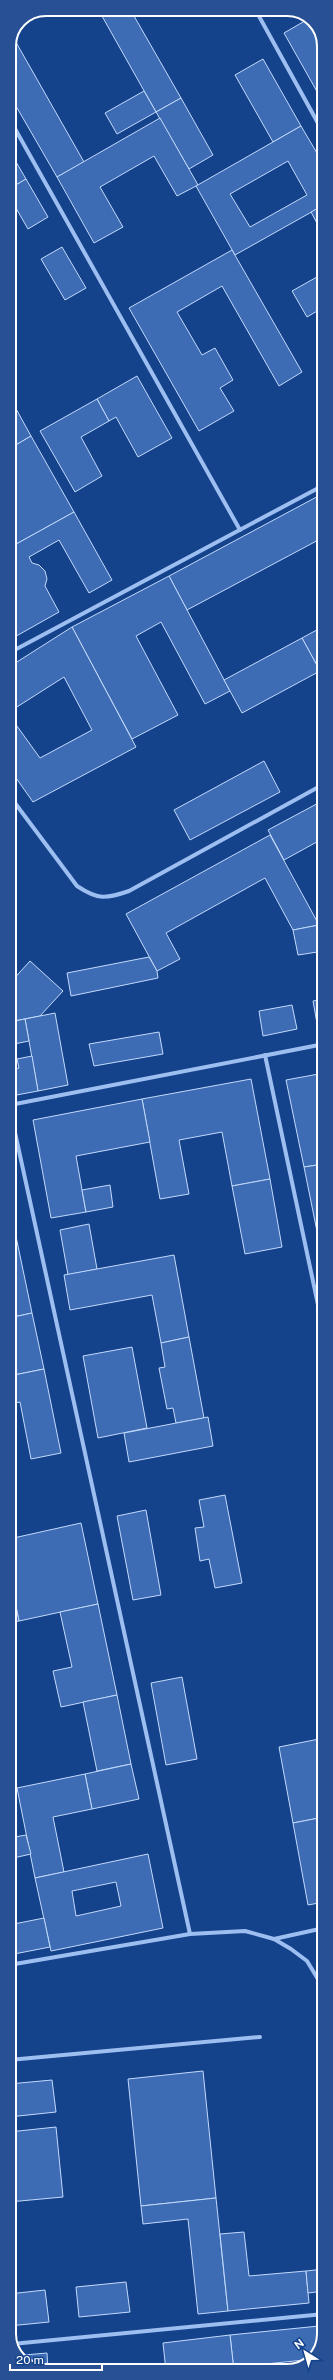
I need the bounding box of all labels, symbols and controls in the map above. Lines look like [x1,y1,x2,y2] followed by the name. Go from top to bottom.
[285,2332,325,2372] north arrow
[292,2337,306,2351] text: N
[10,2346,102,2372] scale bar
[16,2353,44,2367] text: 20 m

